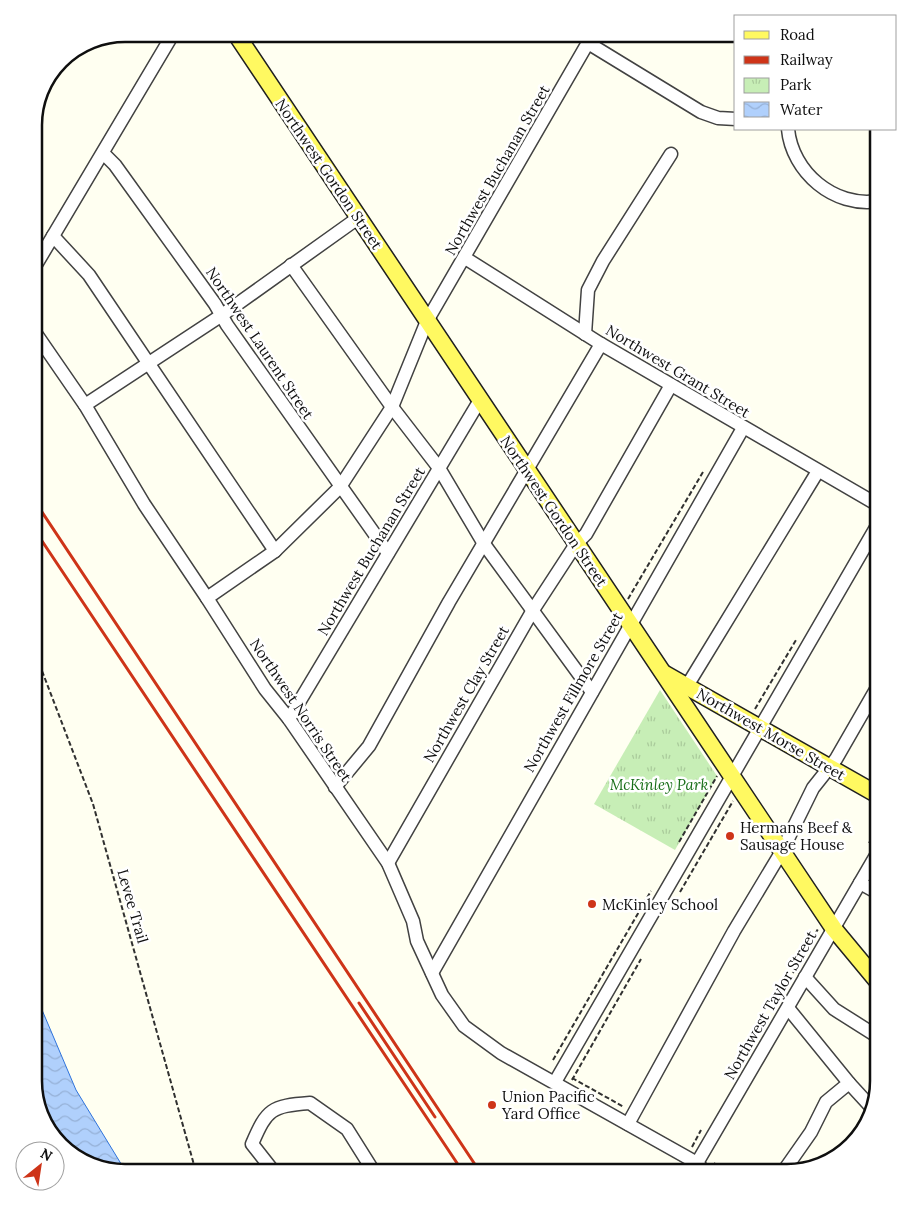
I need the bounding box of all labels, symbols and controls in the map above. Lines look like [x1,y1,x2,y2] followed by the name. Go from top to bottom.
[734,15,897,130] legend
[780,25,815,44] text: Road
[780,50,833,69] text: Railway
[780,75,811,94] text: Park
[440,81,554,258] street label: Northwest Buchanan Street
[271,95,387,253] street label: Northwest Gordon Street
[780,100,823,119] text: Water
[202,263,318,423] street label: Northwest Laurent Street
[602,320,754,422] street label: Northwest Grant Street
[496,432,612,590] street label: Northwest Gordon Street
[313,463,429,639] street label: Northwest Buchanan Street
[519,608,627,775] street label: Northwest Fillmore Street
[419,622,513,766] street label: Northwest Clay Street
[246,635,356,785] street label: Northwest Norris Street
[693,684,849,784] street label: Northwest Morse Street
[610,775,708,794] park label: McKinley Park
[740,818,853,854] place label: Hermans Beef & Sausage House
[724,830,736,842] marker: Hermans Beef & Sausage House
[113,867,153,945] street label: Levee Trail
[602,895,718,914] place label: McKinley School
[586,898,598,910] marker: McKinley School
[720,927,820,1083] street label: Northwest Taylor Street
[501,1087,595,1123] place label: Union Pacific Yard Office
[486,1099,498,1111] marker: Union Pacific Yard Office
[15,1141,65,1191] north arrow
[37,1144,56,1165] text: N

